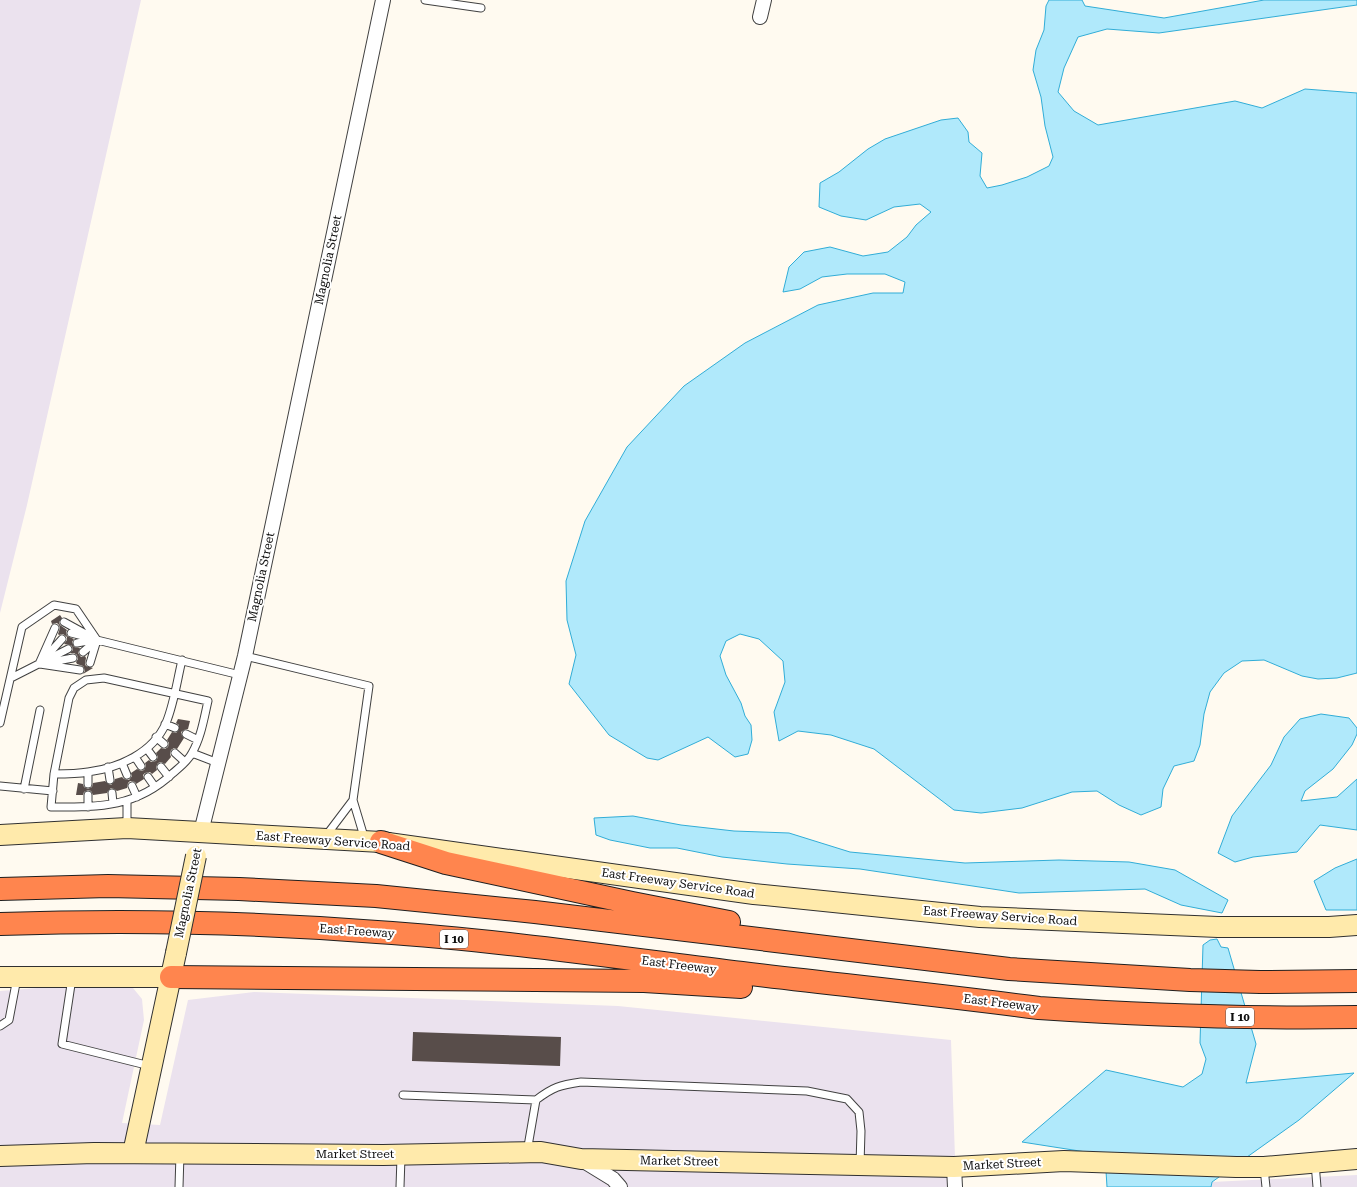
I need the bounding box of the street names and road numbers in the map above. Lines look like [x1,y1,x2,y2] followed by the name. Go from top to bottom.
[312,213,344,306] street label: Magnolia Street
[245,530,277,623] street label: Magnolia Street
[255,829,411,853] street label: East Freeway Service Road
[172,846,204,939] street label: Magnolia Street
[600,865,756,901] street label: East Freeway Service Road
[922,904,1078,928] street label: East Freeway Service Road
[319,921,396,941] street label: East Freeway
[440,930,468,948] road number: I 10
[641,953,718,977] street label: East Freeway
[963,991,1040,1015] street label: East Freeway
[1226,1008,1254,1026] road number: I 10
[316,1147,395,1161] street label: Market Street
[640,1153,719,1169] street label: Market Street
[962,1155,1042,1173] street label: Market Street

